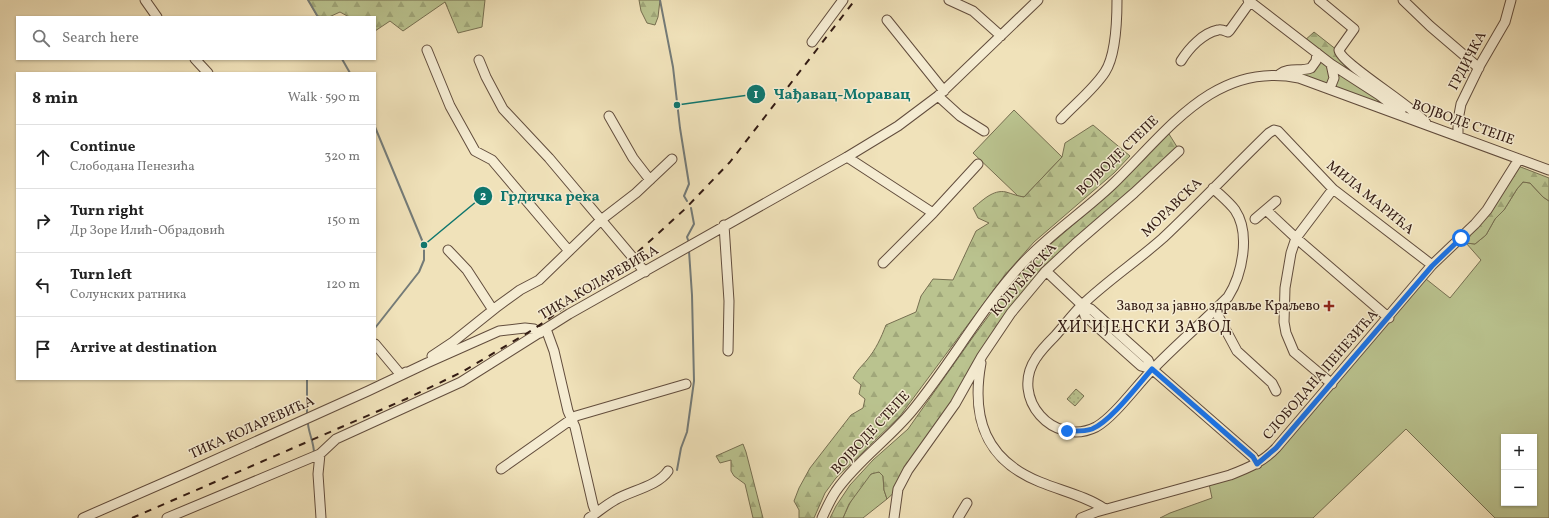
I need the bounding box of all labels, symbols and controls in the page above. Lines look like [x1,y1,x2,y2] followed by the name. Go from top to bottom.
[16,16,376,60] search box
[30,27,52,49] icon: search
[62,28,139,49] text: Search here
[1445,28,1491,94] street label: ГРДИЧКА
[746,80,919,107] callout: Чађавац-Моравац
[773,85,911,106] text: Чађавац-Моравац
[32,87,78,110] text: 8 min
[754,87,759,103] text: 1
[288,89,360,107] text: Walk · 590 m
[1409,96,1517,150] street label: ВОЈВОДЕ СТЕПЕ
[1073,112,1163,200] street label: ВОЈВОДЕ СТЕПЕ
[70,137,135,158] text: Continue
[32,146,54,168] icon: ahead
[325,148,360,166] text: 320 m
[1322,157,1418,239] street label: МИЛА МАРИЋА
[70,158,195,176] text: Слободана Пенезића
[1137,174,1207,242] street label: МОРАВСКА
[473,182,608,209] callout: Грдичка река
[500,187,600,208] text: Грдичка река
[480,189,486,205] text: 2
[70,201,144,222] text: Turn right
[32,210,54,232] icon: right
[327,212,360,230] text: 150 m
[70,222,225,240] text: Др Зоре Илић-Обрадовић
[1452,229,1470,247] route start
[987,239,1061,321] street label: КОЛУБАРСКА
[536,241,662,325] street label: ТИКА КОЛАРЕВИЋА
[70,265,132,286] text: Turn left
[32,274,54,296] icon: left
[326,276,360,294] text: 120 m
[70,286,186,304] text: Солунских ратника
[1116,297,1320,316] place label: Завод за јавно здравље Краљево
[1323,300,1335,312] marker: Завод за јавно здравље Краљево
[1259,306,1383,444] street label: СЛОБОДАНА ПЕНЕЗИЋА
[1057,317,1233,339] district label: ХИГИЈЕНСКИ ЗАВОД
[32,338,54,360] icon: arrive
[70,338,217,359] text: Arrive at destination
[827,387,915,479] street label: ВОЈВОДЕ СТЕПЕ
[186,392,318,464] street label: ТИКА КОЛАРЕВИЋА
[1058,422,1076,440] route end
[1501,434,1537,506] map controls
[1501,434,1537,470] button: +
[1501,470,1537,506] button: −

